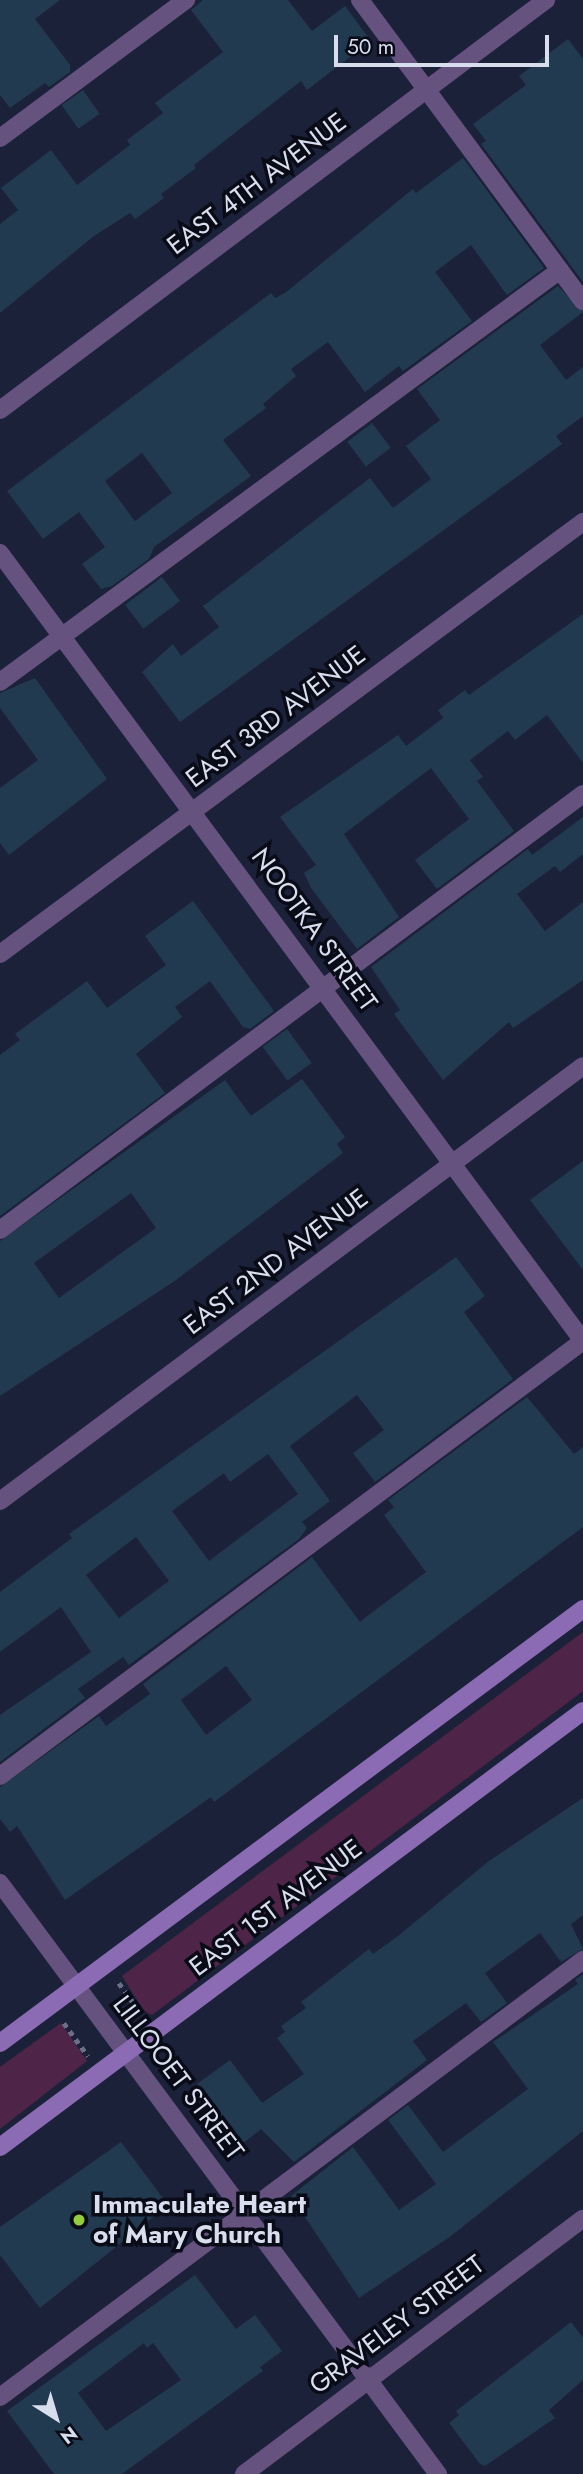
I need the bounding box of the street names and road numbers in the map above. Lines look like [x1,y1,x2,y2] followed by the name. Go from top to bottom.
[161,107,353,261] street label: EAST 4TH AVENUE
[180,639,372,795] street label: EAST 3RD AVENUE
[244,842,384,1018] street label: NOOTKA STREET
[178,1183,374,1341] street label: EAST 2ND AVENUE
[183,1833,369,1983] street label: EAST 1ST AVENUE
[106,1990,250,2166] street label: LILLOOET STREET
[303,2249,491,2401] street label: GRAVELEY STREET

